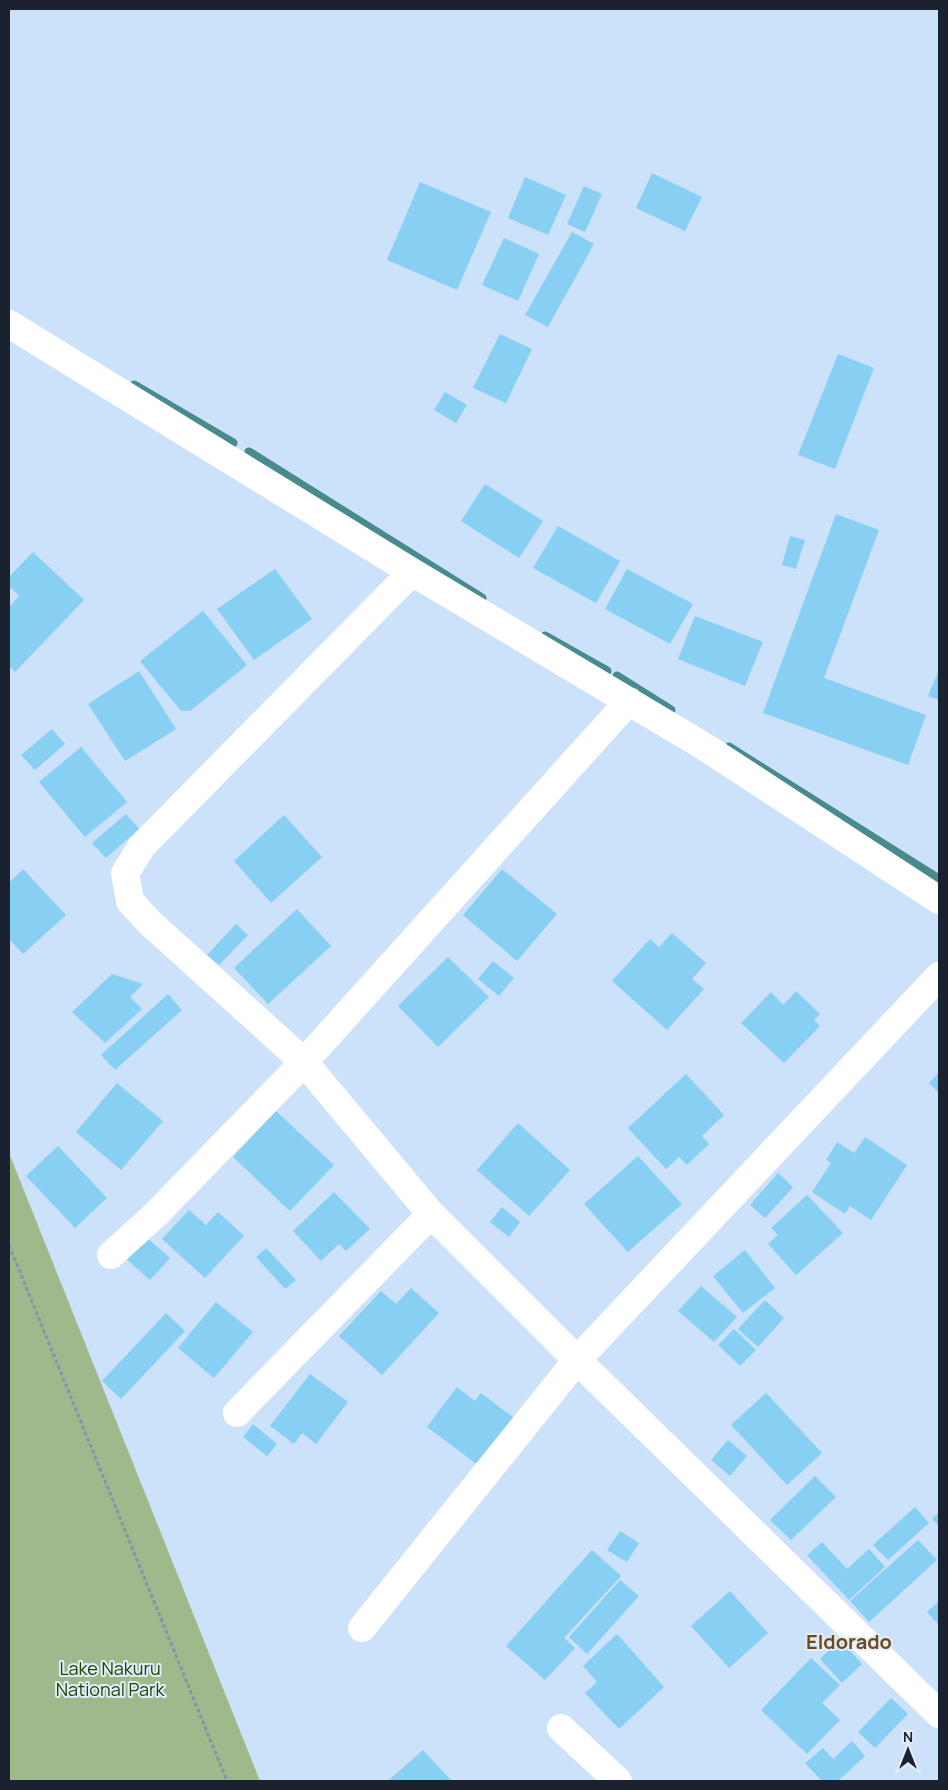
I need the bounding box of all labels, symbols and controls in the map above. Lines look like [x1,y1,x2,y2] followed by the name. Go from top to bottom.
[806,1628,892,1655] district label: Eldorado
[56,1656,165,1701] park label: Lake Nakuru National Park
[883,1725,933,1775] north arrow
[903,1727,913,1746] text: N

